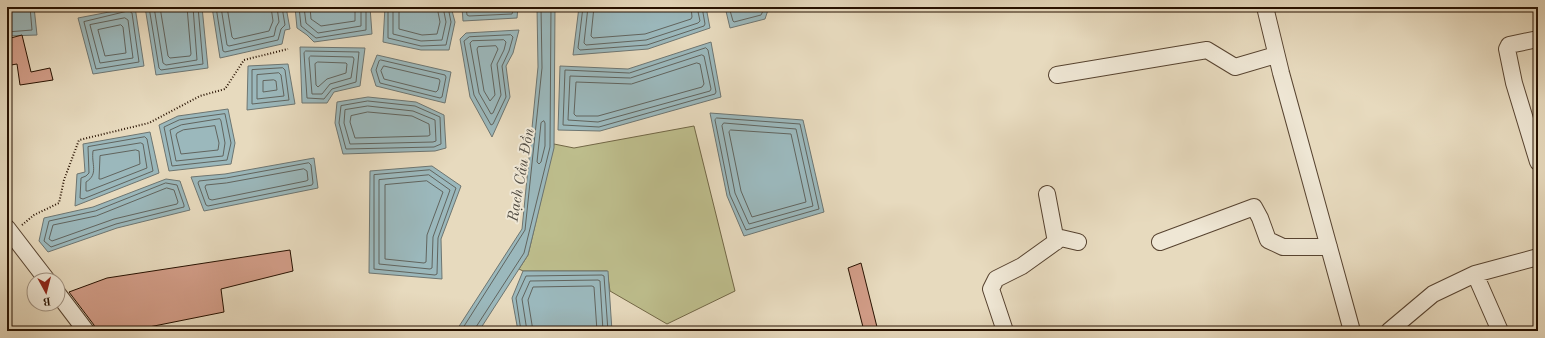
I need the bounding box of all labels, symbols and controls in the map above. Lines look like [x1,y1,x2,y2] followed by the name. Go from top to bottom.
[504,126,538,224] water label: Rạch Cầu Đồn
[26,272,66,312] north arrow
[42,295,52,306] text: B

